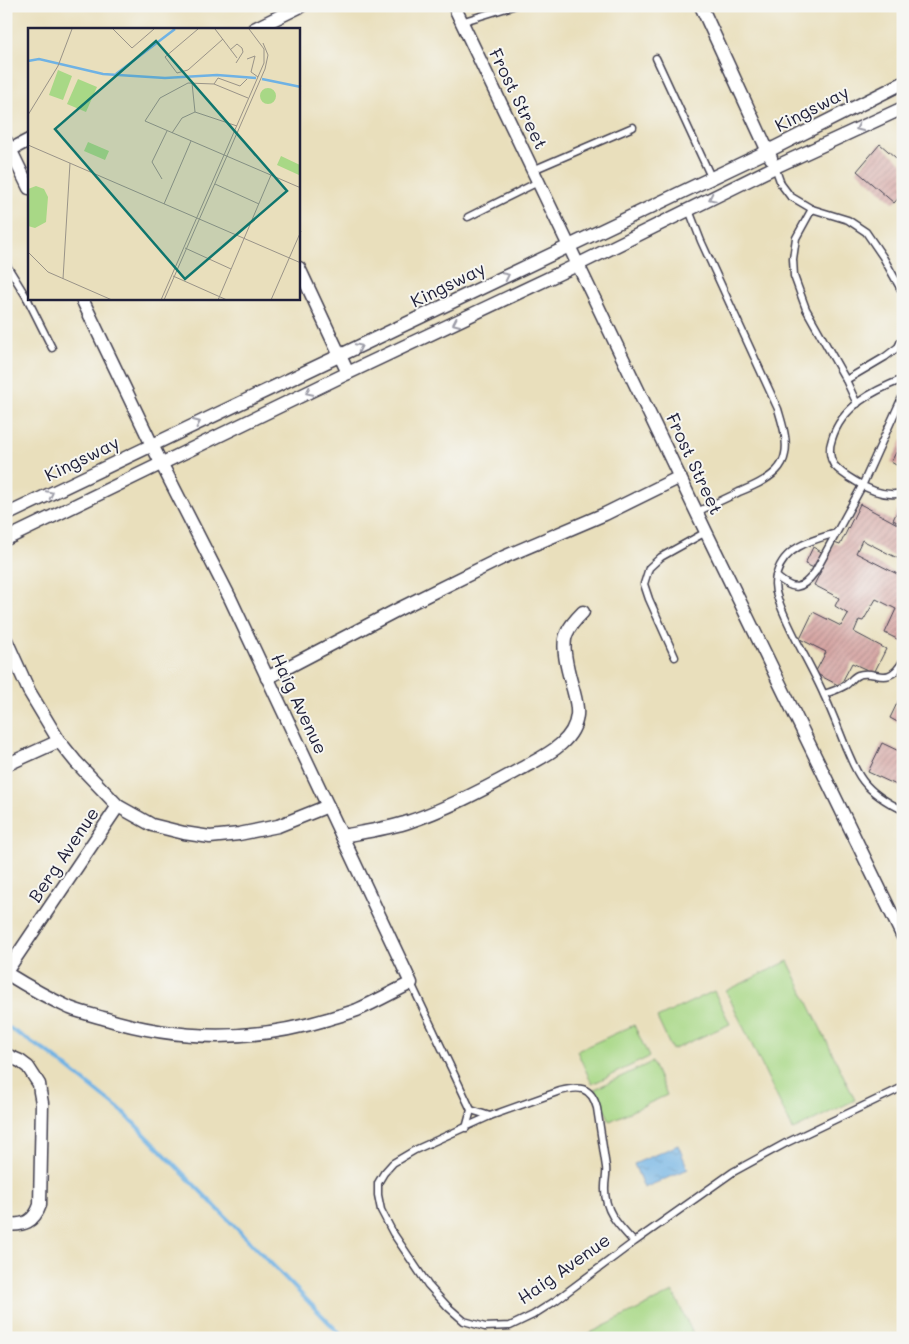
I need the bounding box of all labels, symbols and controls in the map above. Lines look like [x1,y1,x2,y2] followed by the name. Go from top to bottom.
[28,28,300,300] inset map
[484,44,554,153] street label: Frost Street
[770,79,853,137] street label: Kingsway
[855,122,864,133] one-way arrow
[708,192,717,203] one-way arrow
[406,256,489,312] street label: Kingsway
[501,272,510,282] one-way arrow
[452,316,461,327] one-way arrow
[354,342,363,353] one-way arrow
[305,386,314,396] one-way arrow
[661,409,729,518] street label: Frost Street
[191,420,200,430] one-way arrow
[40,430,123,486] street label: Kingsway
[45,490,54,500] one-way arrow
[266,650,334,758] street label: Haig Avenue
[23,802,104,907] street label: Berg Avenue
[512,1227,615,1309] street label: Haig Avenue

